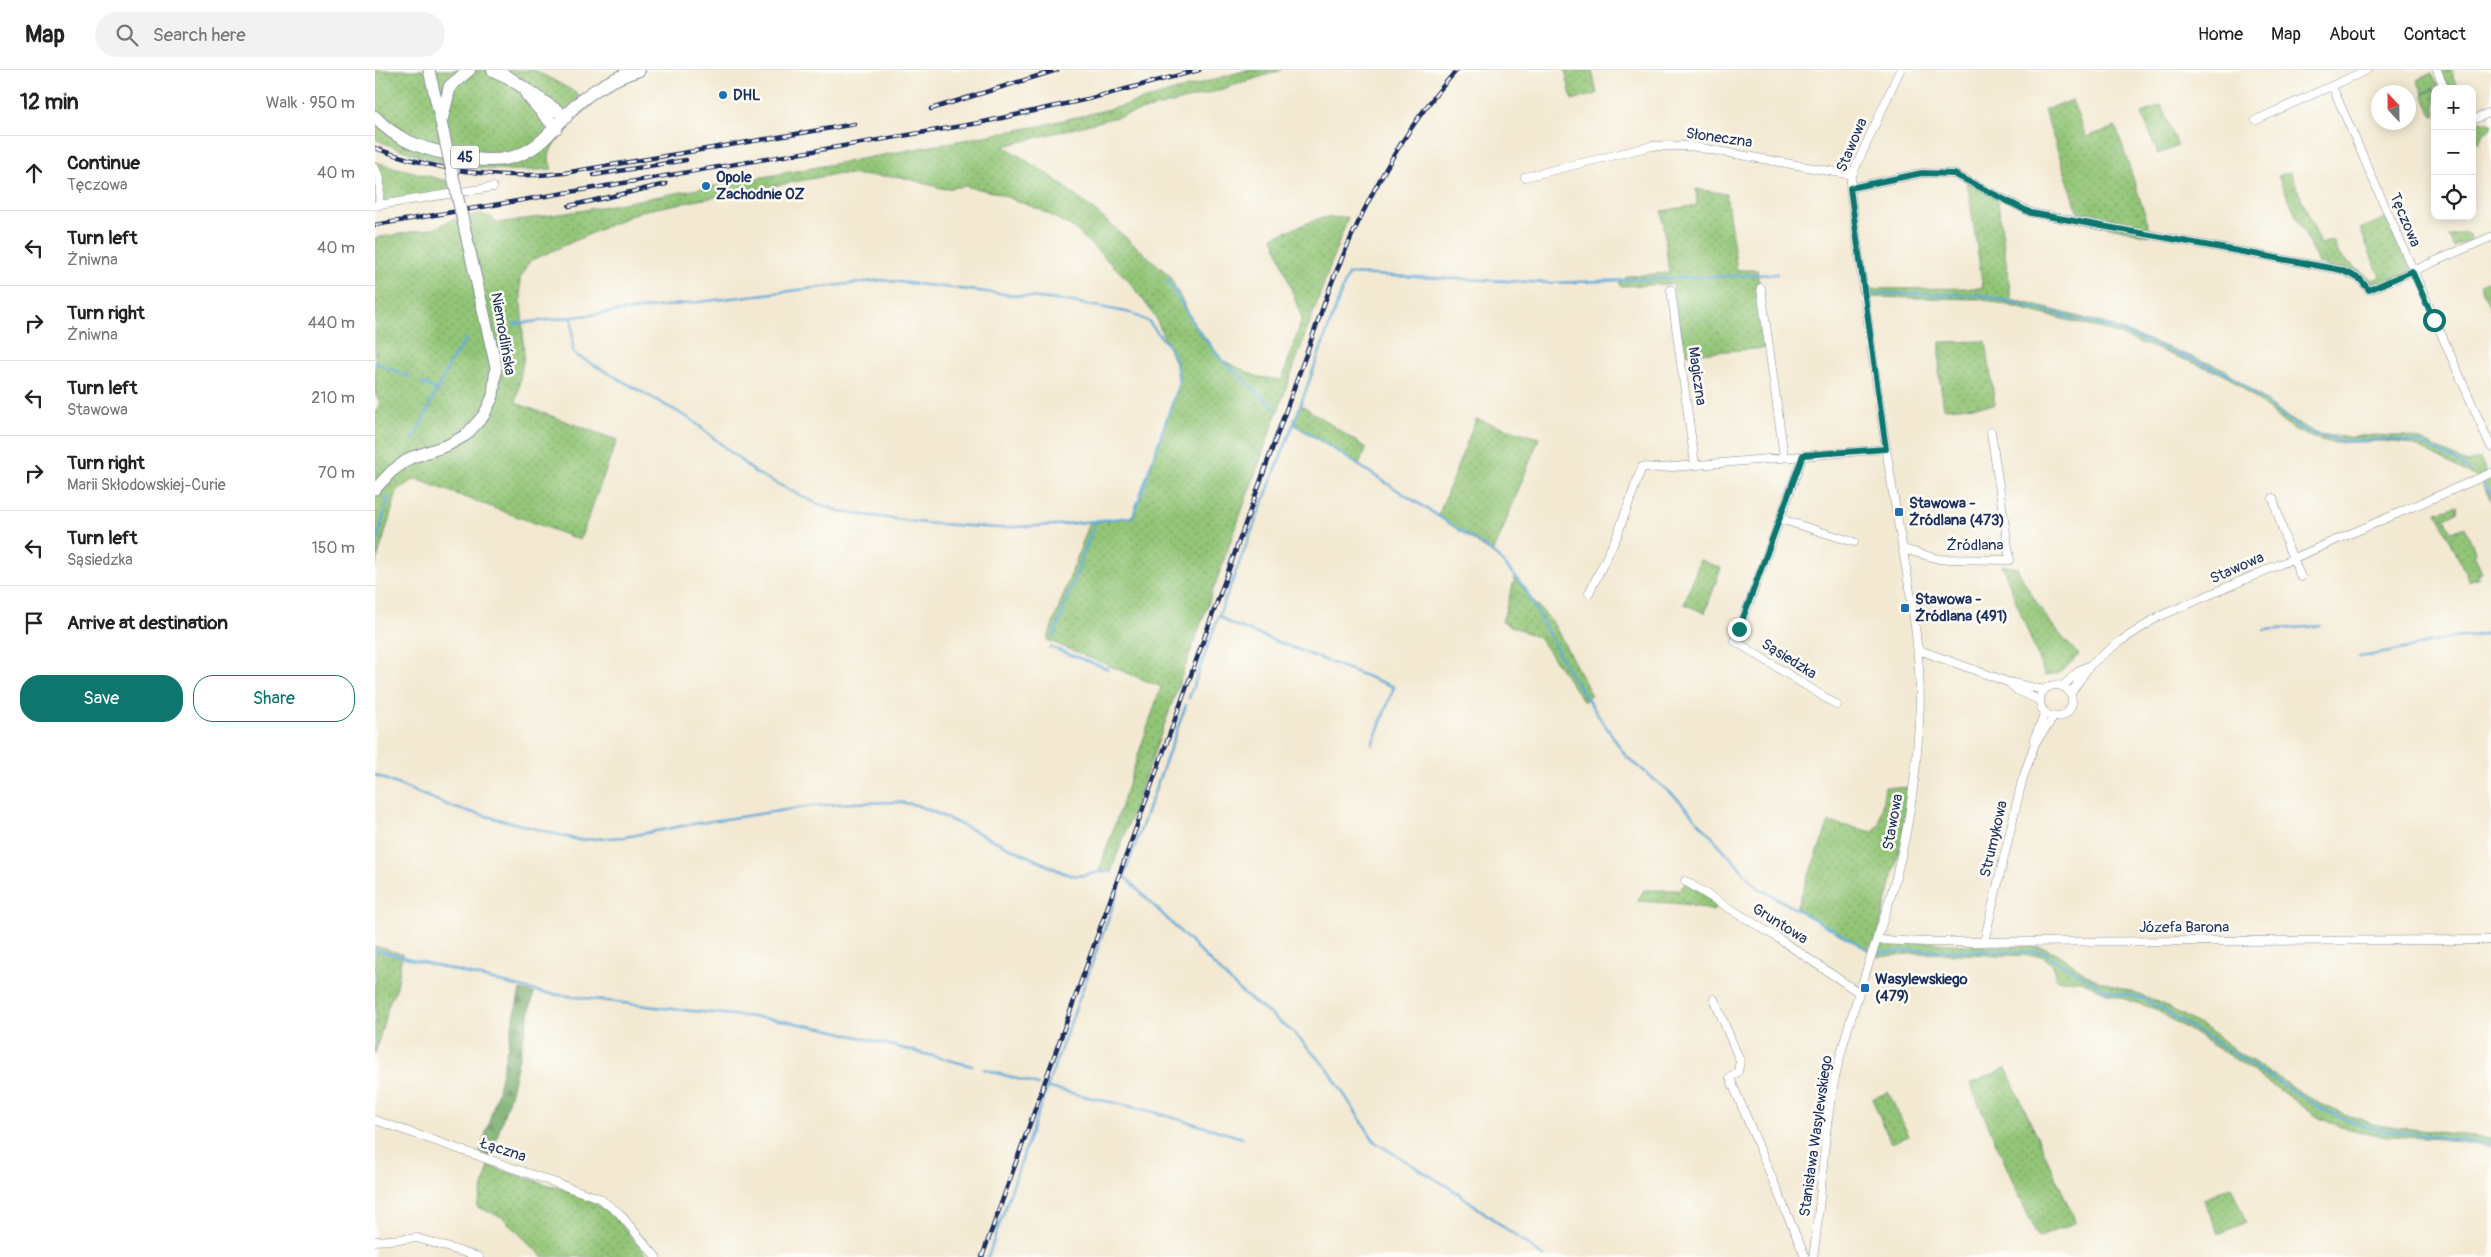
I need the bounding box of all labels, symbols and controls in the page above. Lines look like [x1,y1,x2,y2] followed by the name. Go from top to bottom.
[95,12,445,57] search box
[25,20,65,49] text: Map
[113,21,141,49] icon: search
[153,23,246,47] text: Search here
[2198,23,2243,46] text: Home
[2271,23,2301,46] text: Map
[2329,23,2375,46] text: About
[2403,23,2466,46] text: Contact
[2371,85,2416,130] north arrow
[2431,85,2476,220] map controls
[2431,85,2476,130] button: +
[733,86,761,105] place label: DHL
[20,89,79,116] text: 12 min
[717,89,729,101] marker: DHL
[266,93,355,113] text: Walk · 950 m
[1832,115,1872,175] street label: Stawowa
[1684,124,1754,152] street label: Słoneczna
[2431,130,2476,175] button: −
[451,145,479,168] road number: 45
[67,151,140,175] text: Continue
[20,159,48,187] icon: ahead
[317,163,355,183] text: 40 m
[716,168,806,204] place label: Opole Zachodnie OZ
[67,175,128,195] text: Tęczowa
[2431,175,2476,220] button: locate
[700,180,712,192] marker: Opole Zachodnie OZ
[2385,190,2425,250] street label: Tęczowa
[67,226,137,250] text: Turn left
[20,234,48,262] icon: left
[317,238,355,258] text: 40 m
[67,250,118,270] text: Żniwna
[486,291,520,377] street label: Niemodlińska
[67,301,145,325] text: Turn right
[20,309,48,337] icon: right
[2423,309,2446,332] route start
[308,313,355,333] text: 440 m
[67,325,118,345] text: Żniwna
[1683,346,1711,407] street label: Magiczna
[67,376,137,400] text: Turn left
[20,384,48,412] icon: left
[311,388,355,408] text: 210 m
[67,400,128,420] text: Stawowa
[67,451,145,475] text: Turn right
[20,459,48,487] icon: right
[318,463,355,483] text: 70 m
[67,475,226,495] text: Marii Skłodowskiej-Curie
[1909,494,2004,530] place label: Stawowa - Źródlana (473)
[1893,506,1905,518] marker: Stawowa - Źródlana (473)
[67,526,137,550] text: Turn left
[20,534,48,562] icon: left
[1946,536,2004,555] street label: Źródlana
[311,538,355,558] text: 150 m
[2207,548,2267,588] street label: Stawowa
[67,550,133,570] text: Sąsiedzka
[1915,590,2008,626] place label: Stawowa - Źródlana (491)
[1899,602,1911,614] marker: Stawowa - Źródlana (491)
[20,609,48,637] icon: arrive
[67,611,228,635] text: Arrive at destination
[1728,618,1751,641] route end
[1758,635,1820,683] street label: Sąsiedzka
[20,675,183,722] button: Save
[193,675,355,722] button: Share
[1879,792,1907,852] street label: Stawowa
[1976,799,2012,879] street label: Strumykowa
[1749,899,1811,949] street label: Gruntowa
[2139,918,2229,937] street label: Józefa Barona
[1875,970,1968,1006] place label: Wasylewskiego (479)
[1859,982,1871,994] marker: Wasylewskiego (479)
[1795,1054,1837,1218] street label: Stanisława Wasylewskiego
[477,1133,528,1166] street label: Łączna

